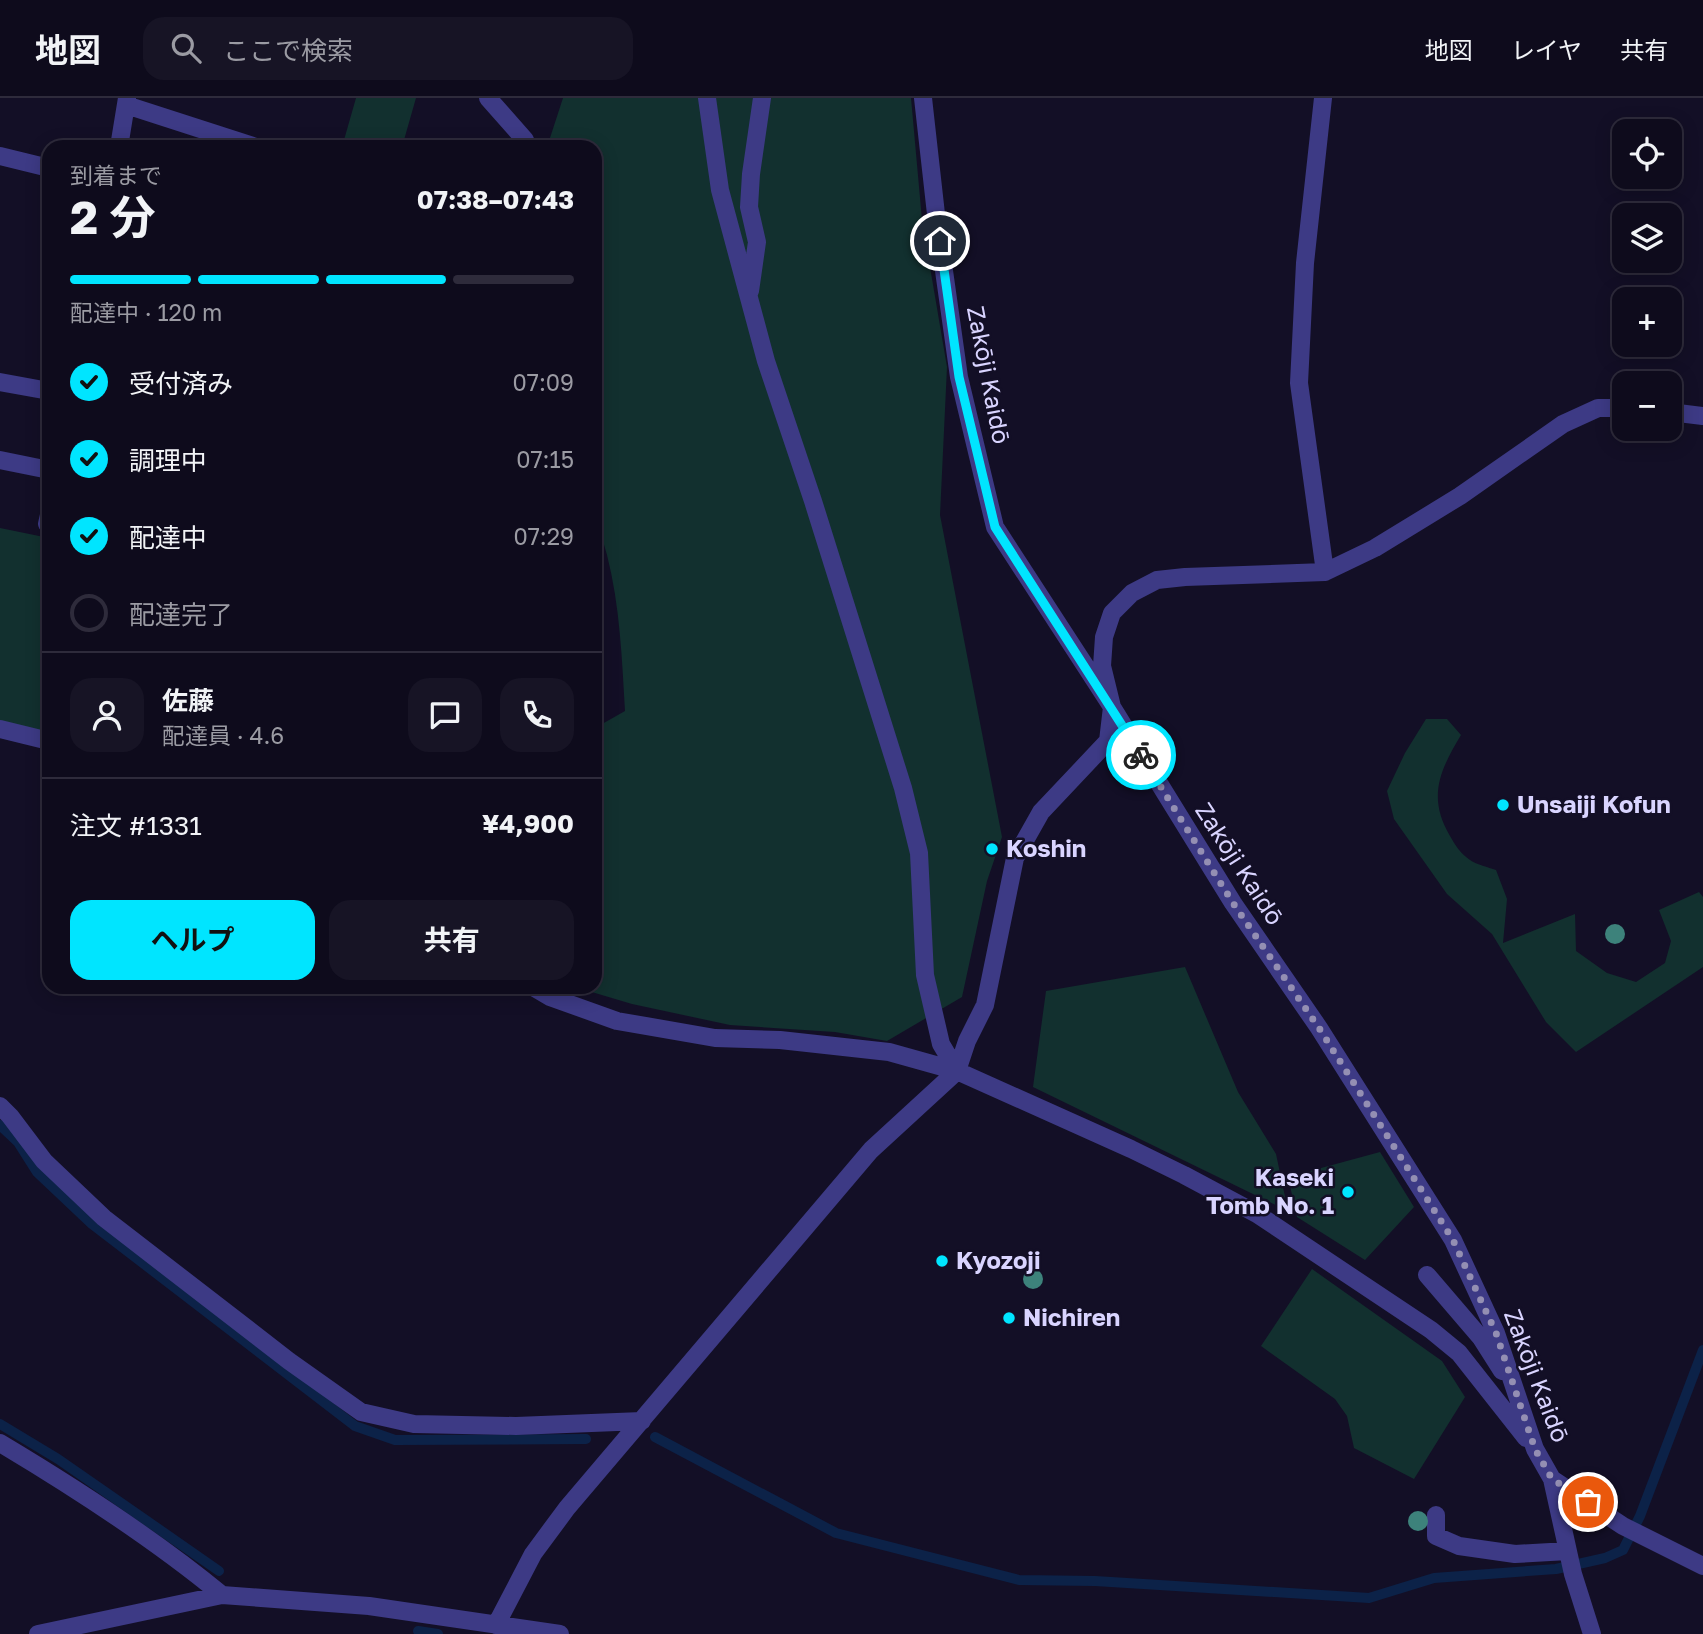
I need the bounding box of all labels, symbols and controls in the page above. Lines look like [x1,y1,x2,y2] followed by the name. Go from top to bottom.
[143,17,633,80] search box
[167,29,205,67] icon: search
[35,30,101,69] text: 地図
[223,35,353,66] text: ここで検索
[1425,35,1473,64] text: 地図
[1511,35,1582,64] text: レイヤ
[1620,35,1668,64] text: 共有
[1612,119,1682,441] map controls
[1612,119,1682,189] button: locate
[70,161,162,189] text: 到着まで
[417,184,574,215] text: 07:38–07:43
[70,189,156,244] text: 2 分
[1612,203,1682,273] button: layers
[910,211,970,271] pin
[921,222,959,260] icon: home
[1612,287,1682,357] button: +
[70,298,222,326] text: 配達中 · 120 m
[962,303,1017,446] street label: Zakōji Kaidō
[70,363,108,401] icon: check
[129,368,233,399] text: 受付済み
[512,368,574,396] text: 07:09
[1612,371,1682,441] button: −
[70,440,108,478] icon: check
[129,445,207,476] text: 調理中
[516,445,574,473] text: 07:15
[70,517,108,555] icon: check
[129,522,207,553] text: 配達中
[513,522,574,550] text: 07:29
[129,599,233,630] text: 配達完了
[70,678,144,752] button: person
[408,678,482,752] button: chat
[500,678,574,752] button: phone
[162,685,214,716] text: 佐藤
[1106,720,1176,790] courier
[162,721,284,749] text: 配達員 · 4.6
[1122,736,1160,774] icon: bike
[1517,789,1671,818] place label: Unsaiji Kofun
[1190,797,1290,930] street label: Zakōji Kaidō
[1495,797,1511,813] marker: Unsaiji Kofun
[482,808,574,839] text: ¥4,900
[70,810,202,841] text: 注文 #1331
[1006,833,1086,862] place label: Koshin
[984,841,1000,857] marker: Koshin
[70,900,315,980] button: ヘルプ
[329,900,574,980] button: 共有
[1206,1162,1334,1219] place label: Kaseki Tomb No. 1
[1340,1184,1356,1200] marker: Kaseki Tomb No. 1
[956,1245,1040,1274] place label: Kyozoji
[934,1253,950,1269] marker: Kyozoji
[1023,1302,1120,1331] place label: Nichiren
[1499,1305,1576,1446] street label: Zakōji Kaidō
[1001,1310,1017,1326] marker: Nichiren
[1558,1472,1618,1532] pin
[1569,1483,1607,1521] icon: bag

